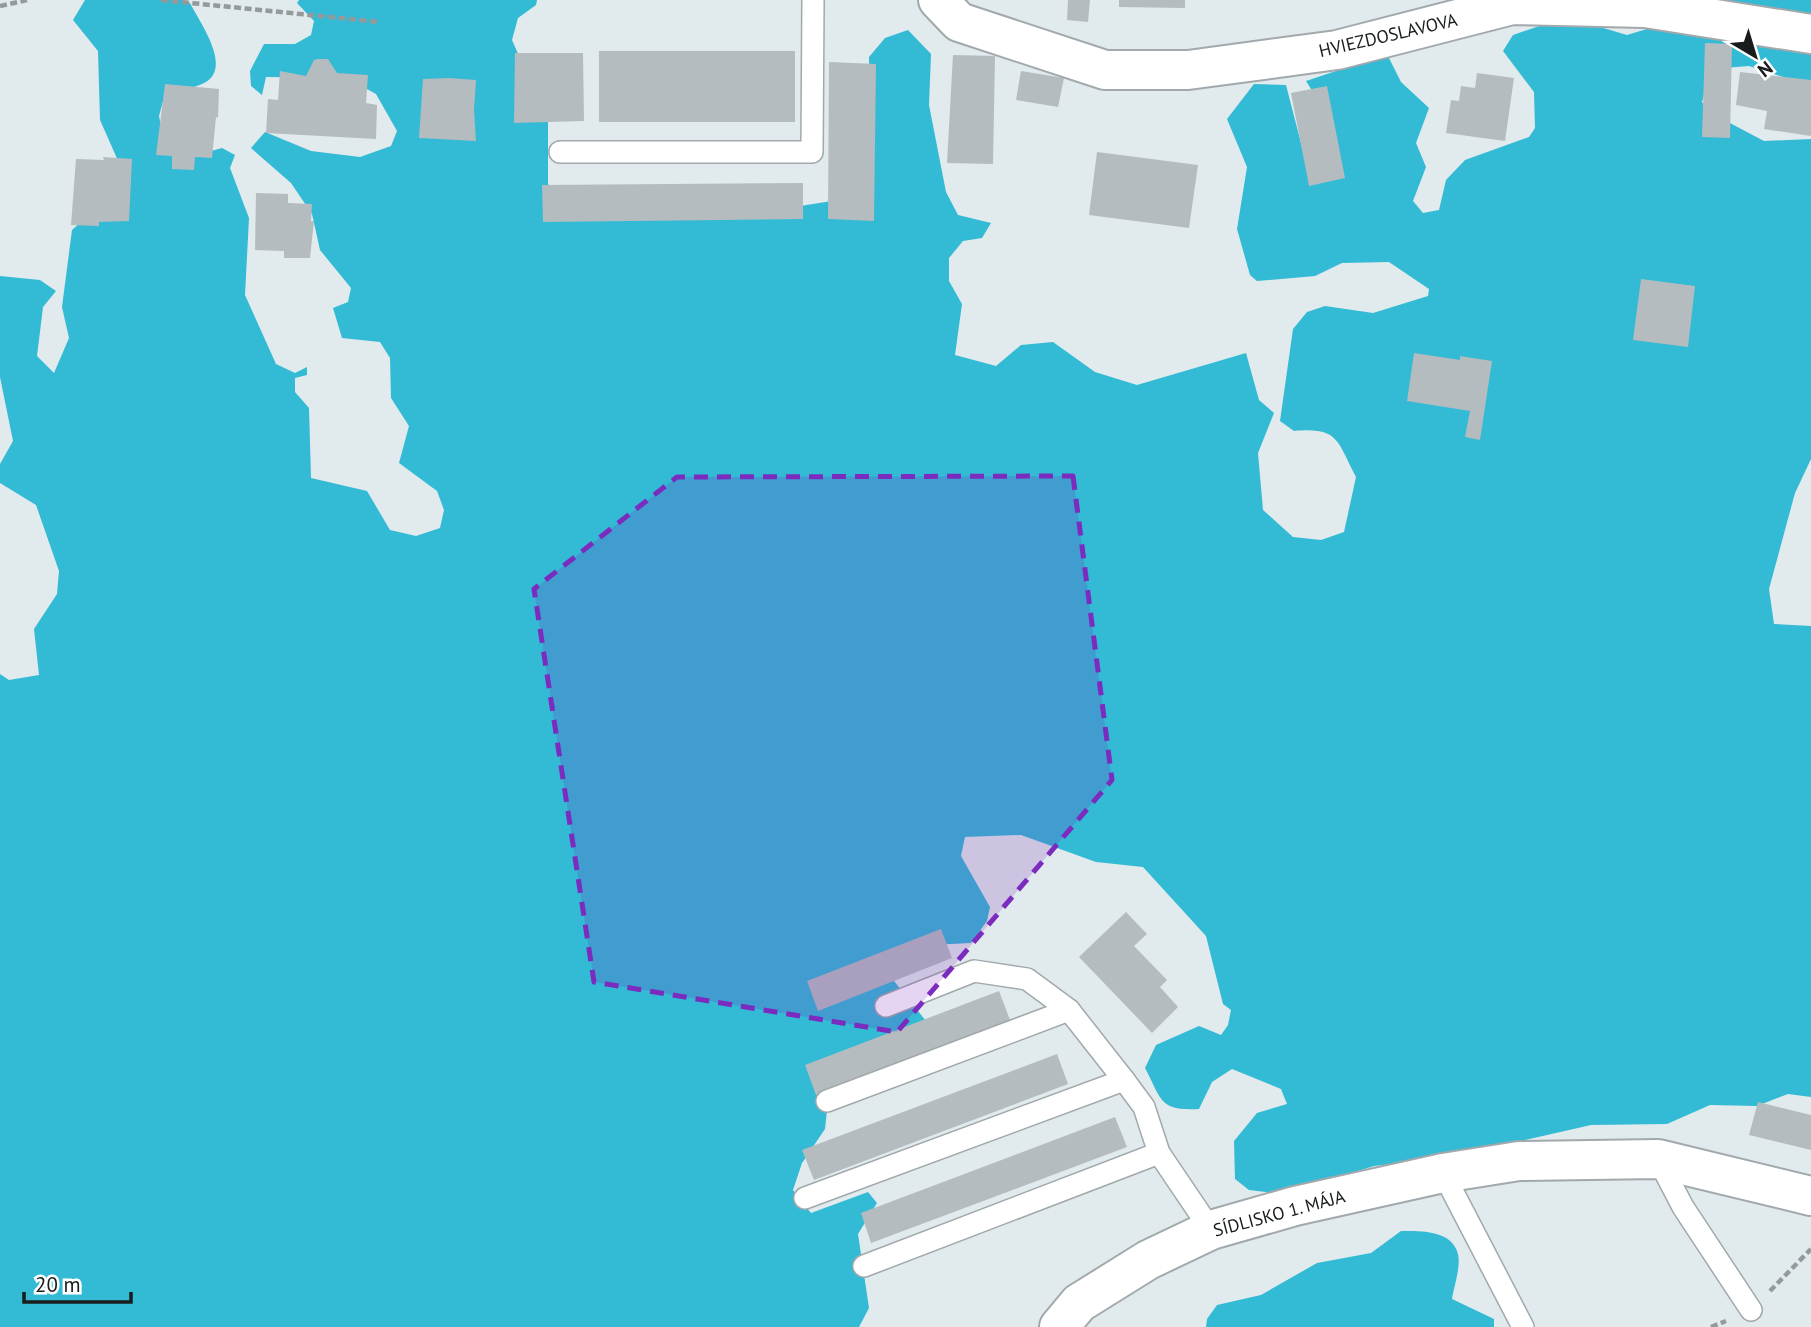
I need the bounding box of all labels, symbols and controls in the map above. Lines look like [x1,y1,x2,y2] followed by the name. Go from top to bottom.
[1317,8,1460,62] street label: HVIEZDOSLAVOVA
[1720,21,1790,91] north arrow
[1753,56,1778,83] text: N
[1211,1184,1348,1242] street label: SÍDLISKO 1. MÁJA
[24,1260,131,1304] scale bar
[35,1271,81,1298] text: 20 m

